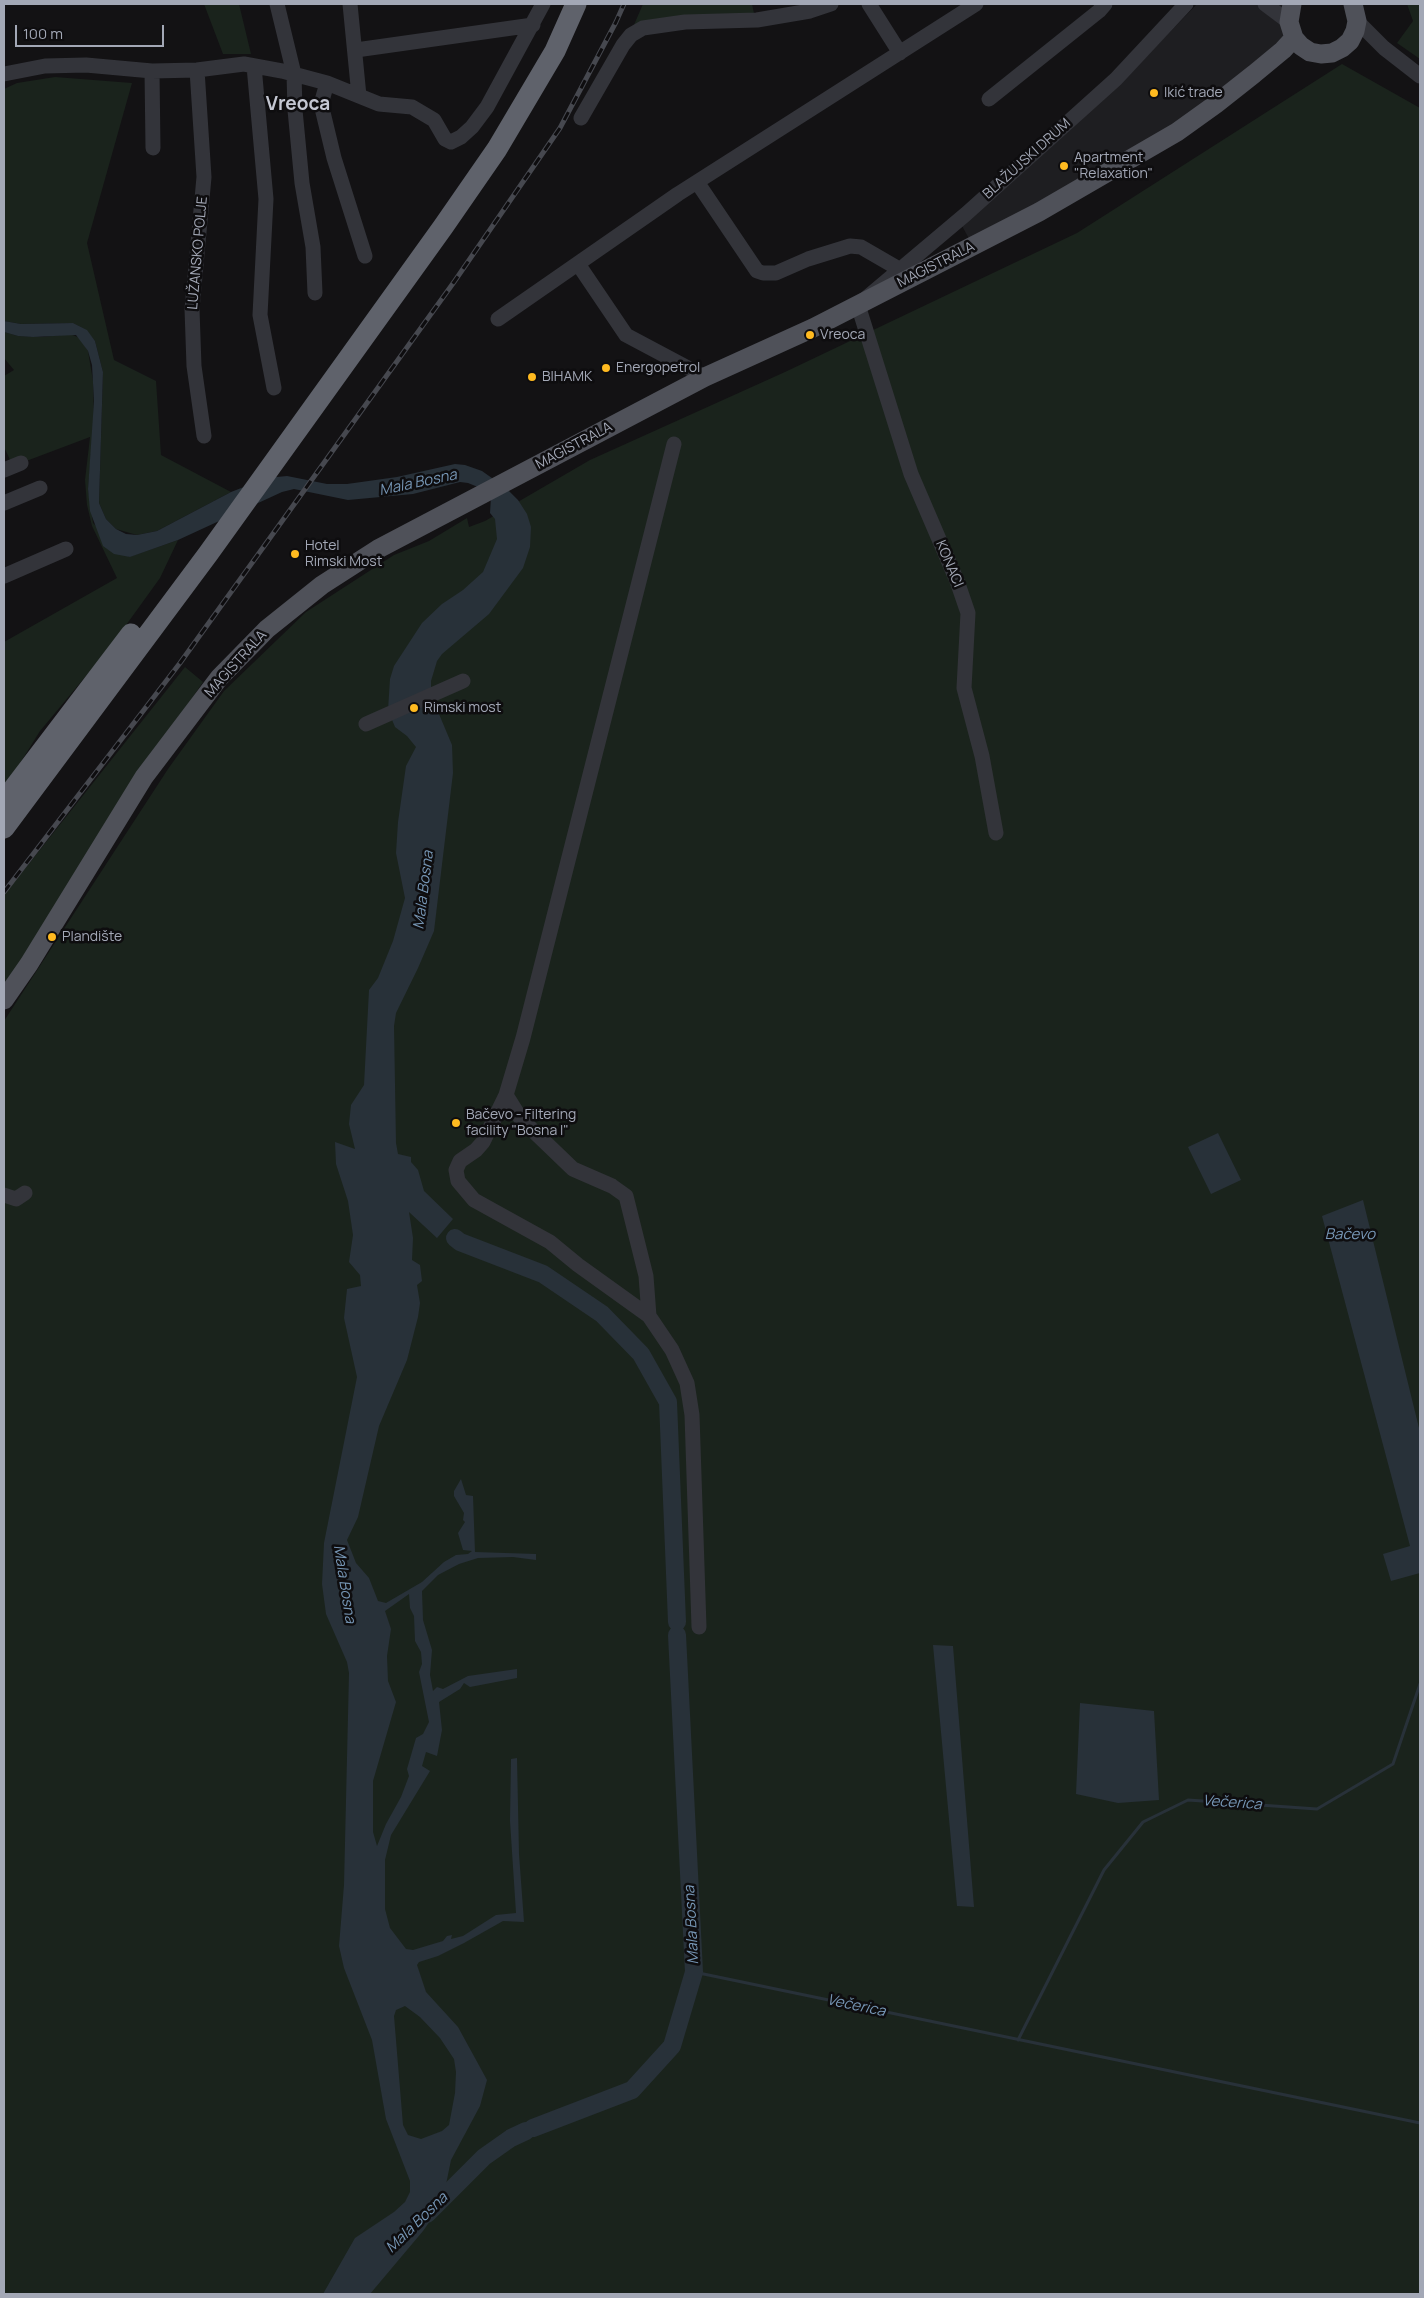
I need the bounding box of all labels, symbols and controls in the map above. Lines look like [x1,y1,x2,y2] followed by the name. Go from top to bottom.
[18,15,166,47] scale bar
[23,23,63,44] text: 100 m
[1164,85,1223,101] place label: Ikić trade
[1148,87,1160,99] marker: Ikić trade
[266,94,330,116] district label: Vreoca
[980,115,1074,203] street label: BLAŽUJSKI DRUM
[1074,150,1153,182] place label: Apartment "Relaxation"
[1058,160,1070,172] marker: Apartment "Relaxation"
[185,196,211,310] street label: LUŽANSKO POLJE
[895,238,977,292] street label: MAGISTRALA
[820,327,865,343] place label: Vreoca
[804,329,816,341] marker: Vreoca
[616,360,700,376] place label: Energopetrol
[600,362,612,374] marker: Energopetrol
[542,369,592,385] place label: BIHAMK
[526,371,538,383] marker: BIHAMK
[533,419,615,473] street label: MAGISTRALA
[378,466,458,500] water label: Mala Bosna
[305,538,382,570] place label: Hotel Rimski Most
[932,538,966,590] street label: KONACI
[289,548,301,560] marker: Hotel Rimski Most
[202,627,270,701] street label: MAGISTRALA
[424,700,501,716] place label: Rimski most
[408,702,420,714] marker: Rimski most
[410,850,438,930] water label: Mala Bosna
[62,929,122,945] place label: Plandište
[46,931,58,943] marker: Plandište
[466,1107,576,1140] place label: Bačevo - Filtering facility "Bosna I"
[450,1117,462,1129] marker: Bačevo - Filtering facility "Bosna I"
[1325,1226,1375,1244] water label: Bačevo
[329,1544,359,1624] water label: Mala Bosna
[1202,1792,1262,1814] water label: Večerica
[681,1885,703,1965] water label: Mala Bosna
[825,1991,887,2021] water label: Večerica
[382,2189,452,2257] water label: Mala Bosna

